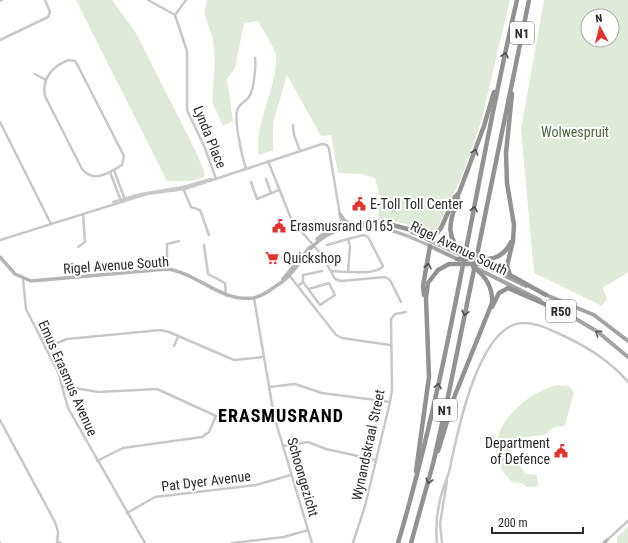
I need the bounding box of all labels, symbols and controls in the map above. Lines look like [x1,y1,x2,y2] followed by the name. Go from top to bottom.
[580,8,620,48] north arrow
[595,12,603,25] text: N
[510,22,534,44] road number: N1
[500,51,508,58] one-way arrow
[190,103,230,171] street label: Lynda Place
[541,124,609,140] park label: Wolwespruit
[470,149,478,156] one-way arrow
[351,196,367,212] public building icon: E-Toll Toll Center
[370,196,463,212] place label: E-Toll Toll Center
[469,206,477,213] one-way arrow
[271,218,287,234] public building icon: Erasmusrand 0165
[290,218,393,234] place label: Erasmusrand 0165
[408,218,510,278] street label: Rigel Avenue South
[264,250,280,266] supermarket icon: Quickshop
[283,250,341,266] place label: Quickshop
[63,253,169,277] street label: Rigel Avenue South
[423,263,431,269] one-way arrow
[546,300,576,322] road number: R50
[461,310,470,316] one-way arrow
[35,318,101,439] street label: Emus Erasmus Avenue
[595,330,602,337] one-way arrow
[434,383,442,389] one-way arrow
[348,388,388,502] street label: Wynandskraal Street
[433,399,457,421] road number: N1
[218,405,344,426] district label: ERASMUSRAND
[485,435,550,467] place label: Department of Defence
[284,436,322,518] street label: Schoongezicht
[553,443,569,459] public building icon: Department of Defence
[160,468,252,494] street label: Pat Dyer Avenue
[425,478,433,484] one-way arrow
[492,509,583,535] scale bar
[498,516,528,530] text: 200 m

